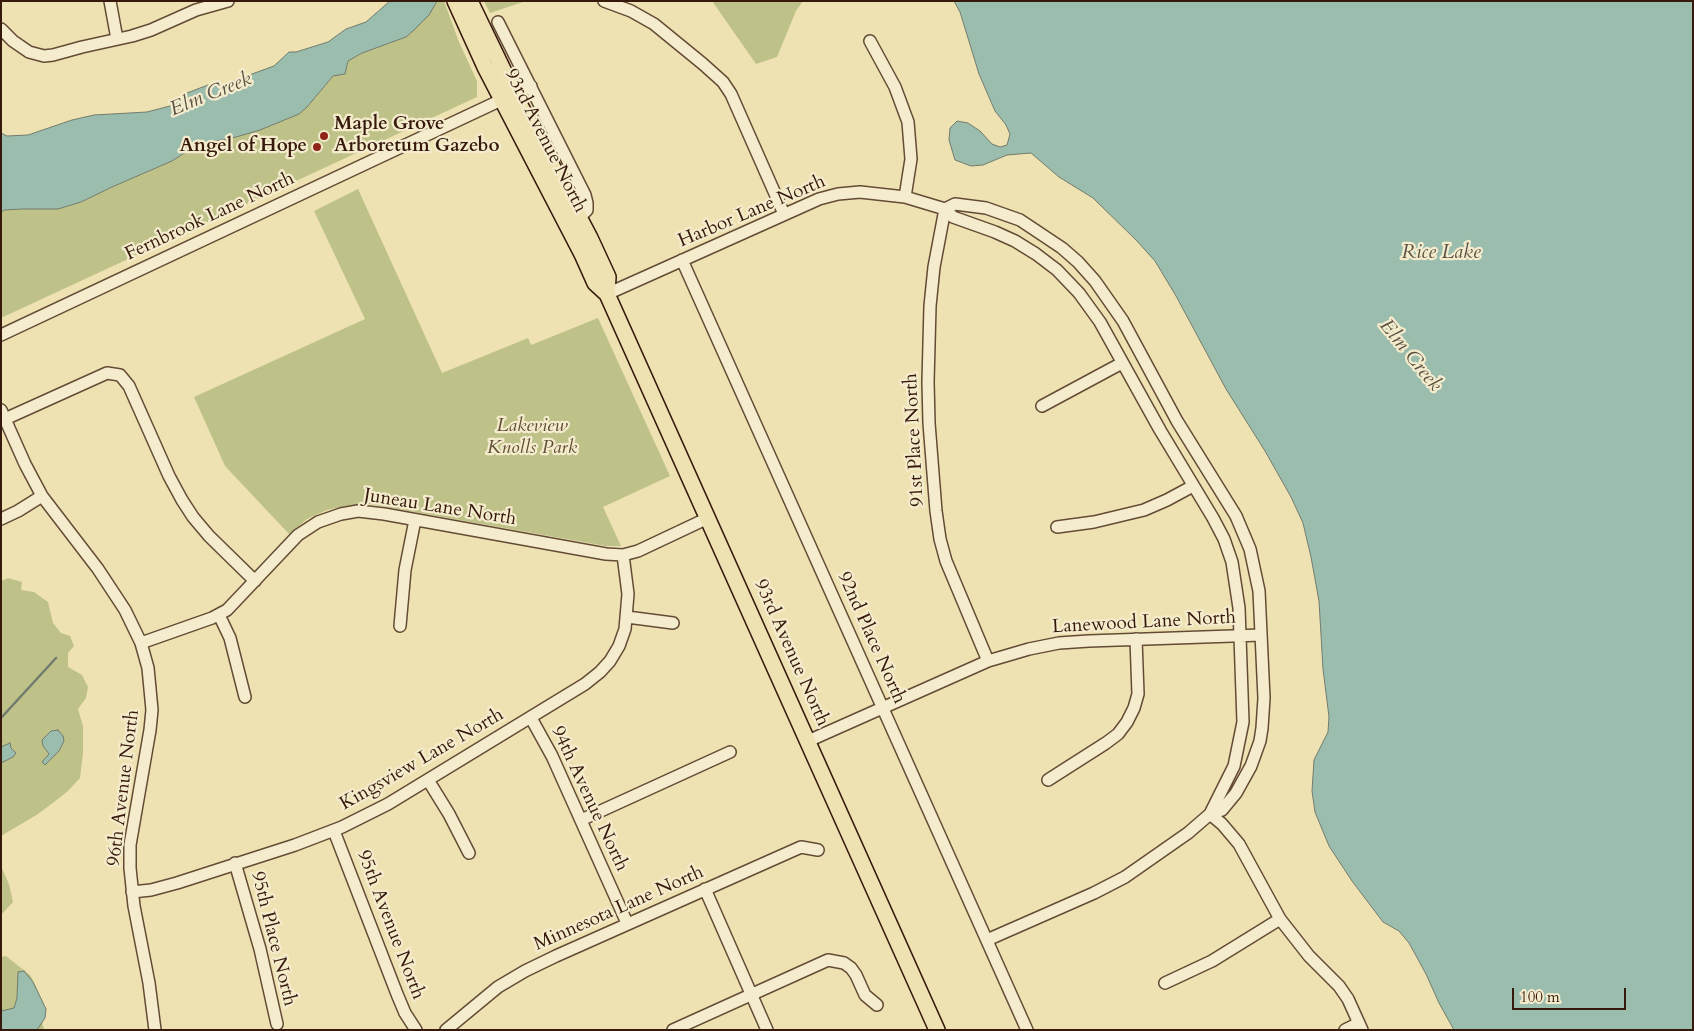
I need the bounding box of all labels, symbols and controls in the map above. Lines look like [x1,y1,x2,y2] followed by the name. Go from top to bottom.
[499,65,591,217] street label: 93rd Avenue North
[167,68,255,122] water label: Elm Creek
[334,114,500,158] place label: Maple Grove Arboretum Gazebo
[318,130,330,142] marker: Maple Grove Arboretum Gazebo
[179,136,307,158] place label: Angel of Hope
[311,141,323,153] marker: Angel of Hope
[122,168,298,266] street label: Fernbrook Lane North
[675,171,829,253] street label: Harbor Lane North
[1401,241,1481,265] water label: Rice Lake
[1374,315,1446,397] water label: Elm Creek
[900,373,930,507] street label: 91st Place North
[487,416,577,460] park label: Lakeview Knolls Park
[362,485,518,531] street label: Juneau Lane North
[832,569,910,707] street label: 92nd Place North
[748,576,834,730] street label: 93rd Avenue North
[1051,607,1237,639] street label: Lanewood Lane North
[336,704,508,816] street label: Kingsview Lane North
[103,708,145,868] street label: 96th Avenue North
[545,723,633,875] street label: 94th Avenue North
[351,847,429,1003] street label: 95th Avenue North
[531,861,707,957] street label: Minnesota Lane North
[245,870,301,1008] street label: 95th Place North
[1514,978,1628,1010] scale bar
[1520,987,1560,1007] text: 100 m

